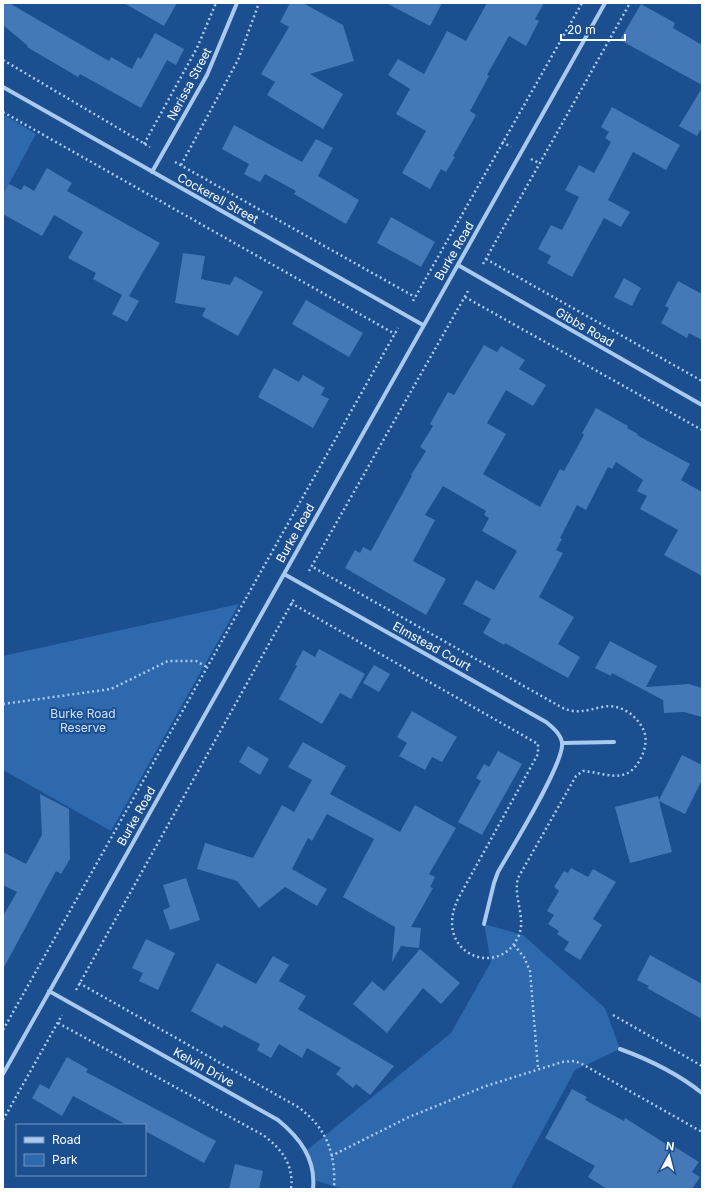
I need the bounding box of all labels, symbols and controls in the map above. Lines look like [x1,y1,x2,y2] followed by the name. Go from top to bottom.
[561,16,625,42] scale bar
[567,22,596,37] text: 20 m
[164,45,215,123] street label: Nerissa Street
[175,170,261,227] street label: Cockerell Street
[431,219,477,283] street label: Burke Road
[553,304,617,350] street label: Gibbs Road
[273,501,317,565] street label: Burke Road
[390,618,474,674] street label: Elmstead Court
[50,706,116,735] park label: Burke Road Reserve
[114,784,158,848] street label: Burke Road
[171,1044,237,1090] street label: Kelvin Drive
[16,1124,146,1176] legend
[52,1132,81,1147] text: Road
[649,1136,689,1176] north arrow
[665,1139,675,1154] text: N
[52,1152,78,1167] text: Park

